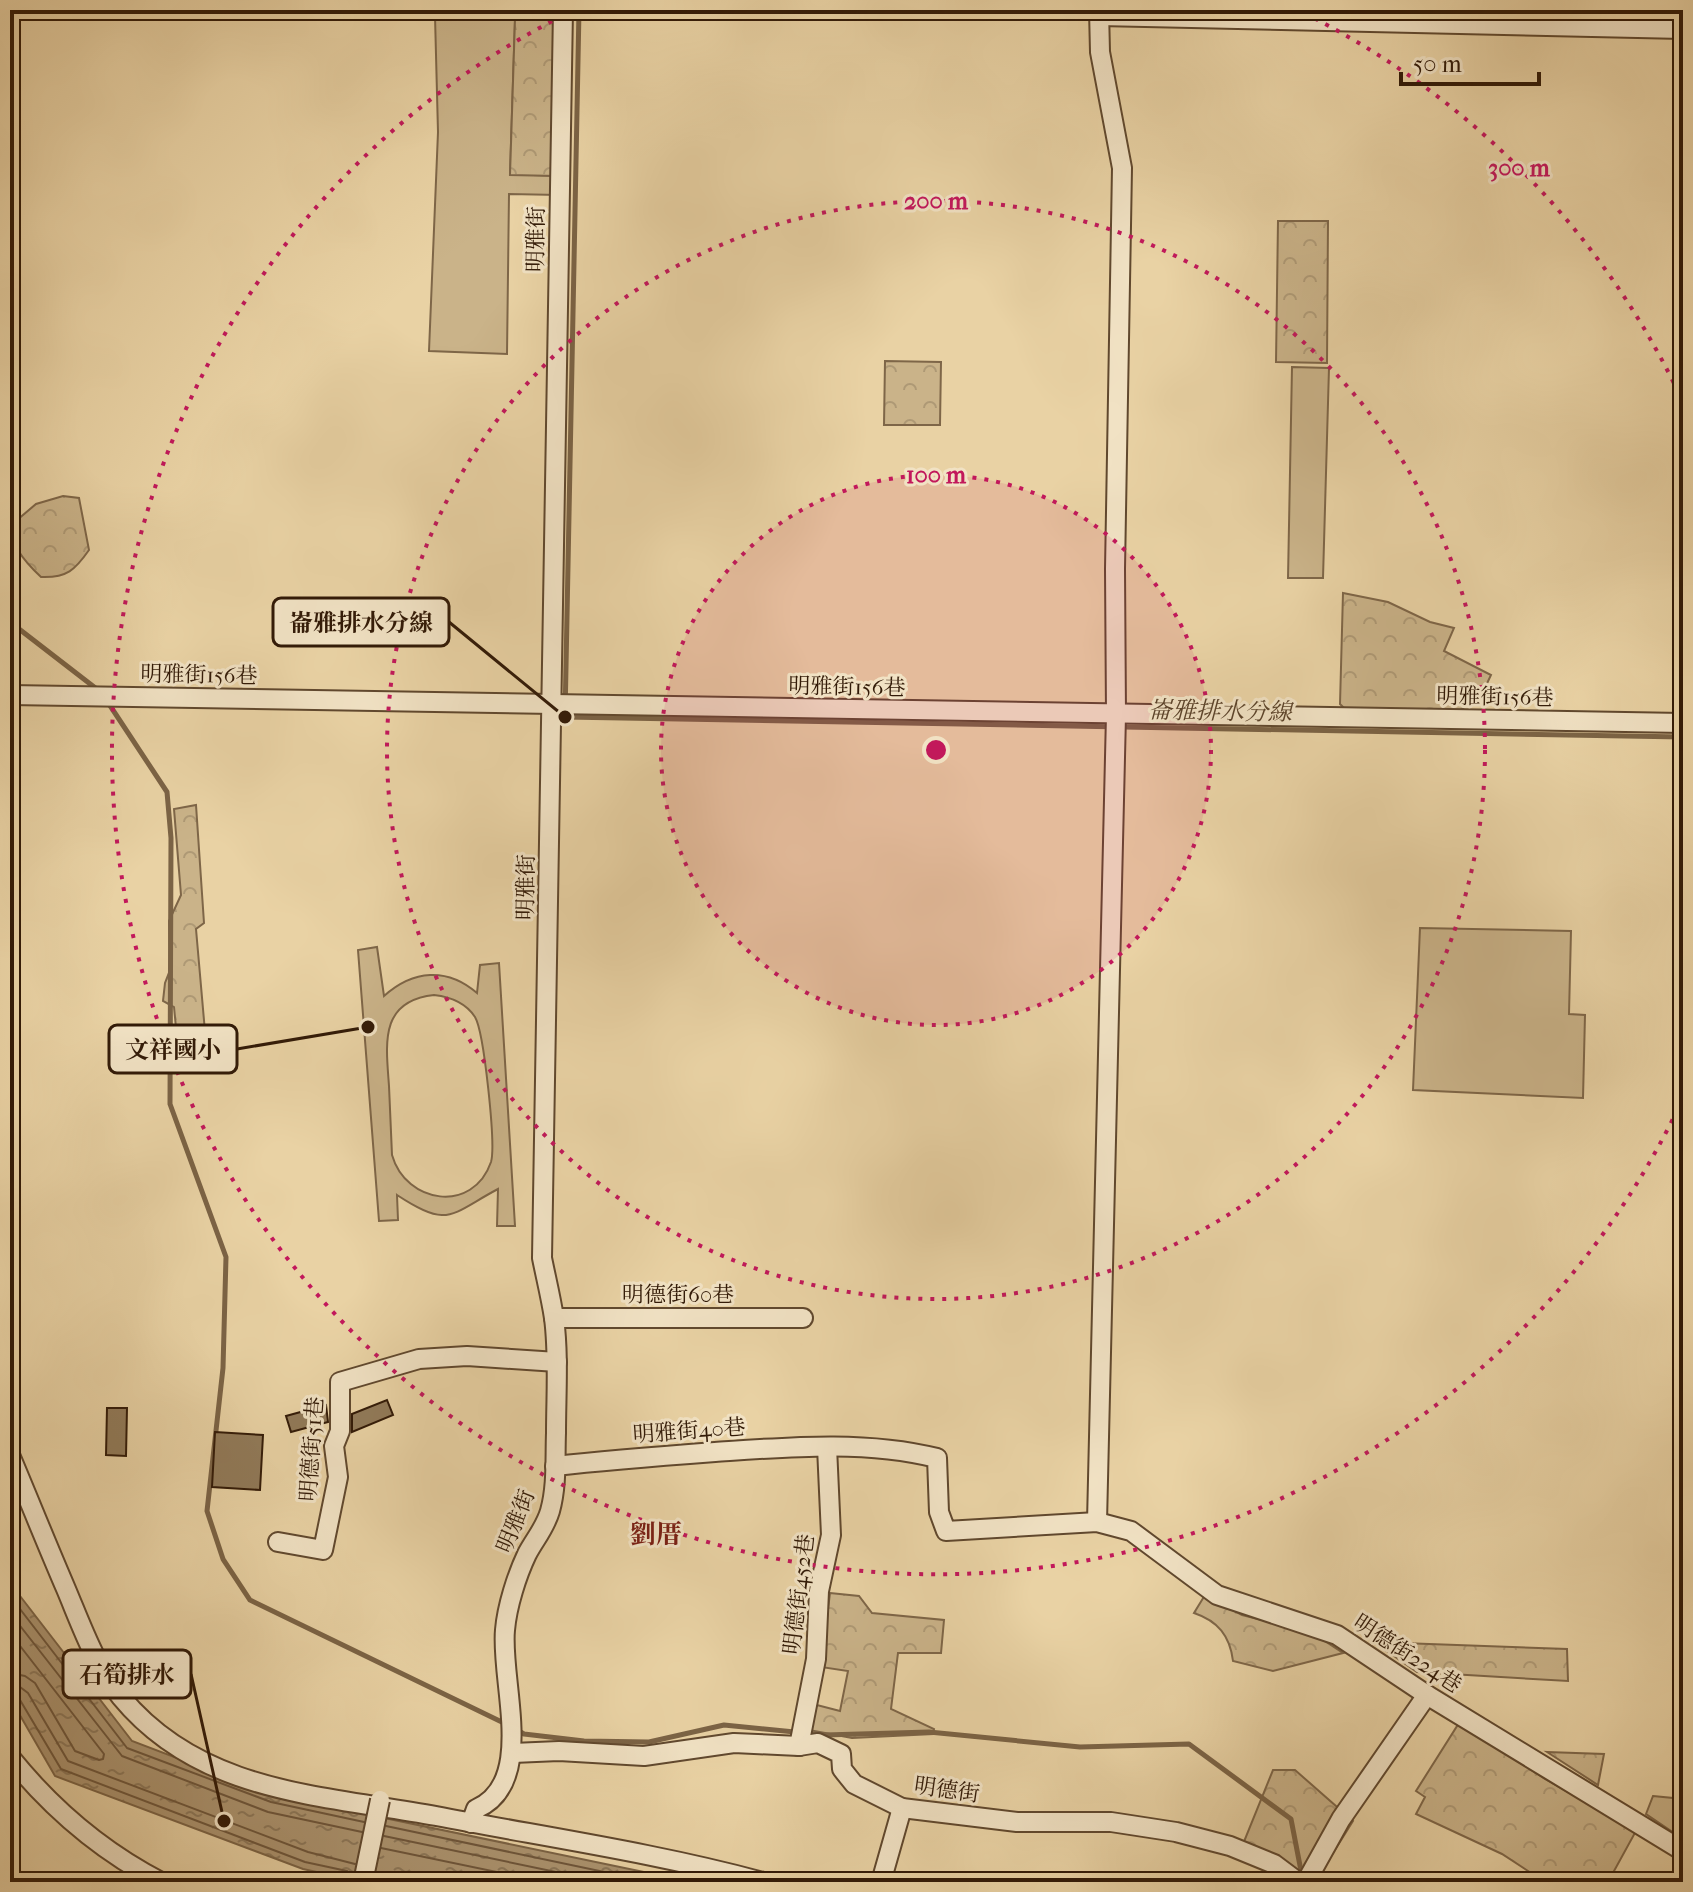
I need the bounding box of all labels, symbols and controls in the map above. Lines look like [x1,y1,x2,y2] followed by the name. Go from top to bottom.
[1401,36,1539,86] scale bar
[1413,50,1462,78] text: 50 m
[1488,154,1551,182] text: 300 m
[904,187,969,215] text: 200 m
[522,206,550,272] street label: 明雅街
[906,461,967,489] text: 100 m
[273,598,449,646] callout: 崙雅排水分線
[289,609,433,637] text: 崙雅排水分線
[140,661,258,689] street label: 明雅街156巷
[788,673,906,701] street label: 明雅街156巷
[1436,683,1554,711] street label: 明雅街156巷
[1148,696,1295,726] water label: 崙雅排水分線
[922,736,950,764] centre of rings
[512,854,540,920] street label: 明雅街
[109,1025,237,1073] callout: 文祥國小
[125,1036,221,1064] text: 文祥國小
[622,1282,734,1308] street label: 明德街60巷
[295,1396,329,1503] street label: 明德街51巷
[632,1414,746,1448] street label: 明雅街40巷
[492,1486,540,1557] street label: 明雅街
[630,1519,682,1550] district label: 劉厝
[779,1532,819,1656] street label: 明德街452巷
[1349,1609,1466,1698] street label: 明德街224巷
[63,1650,191,1698] callout: 石筍排水
[79,1661,175,1689] text: 石筍排水
[912,1773,981,1807] street label: 明德街

